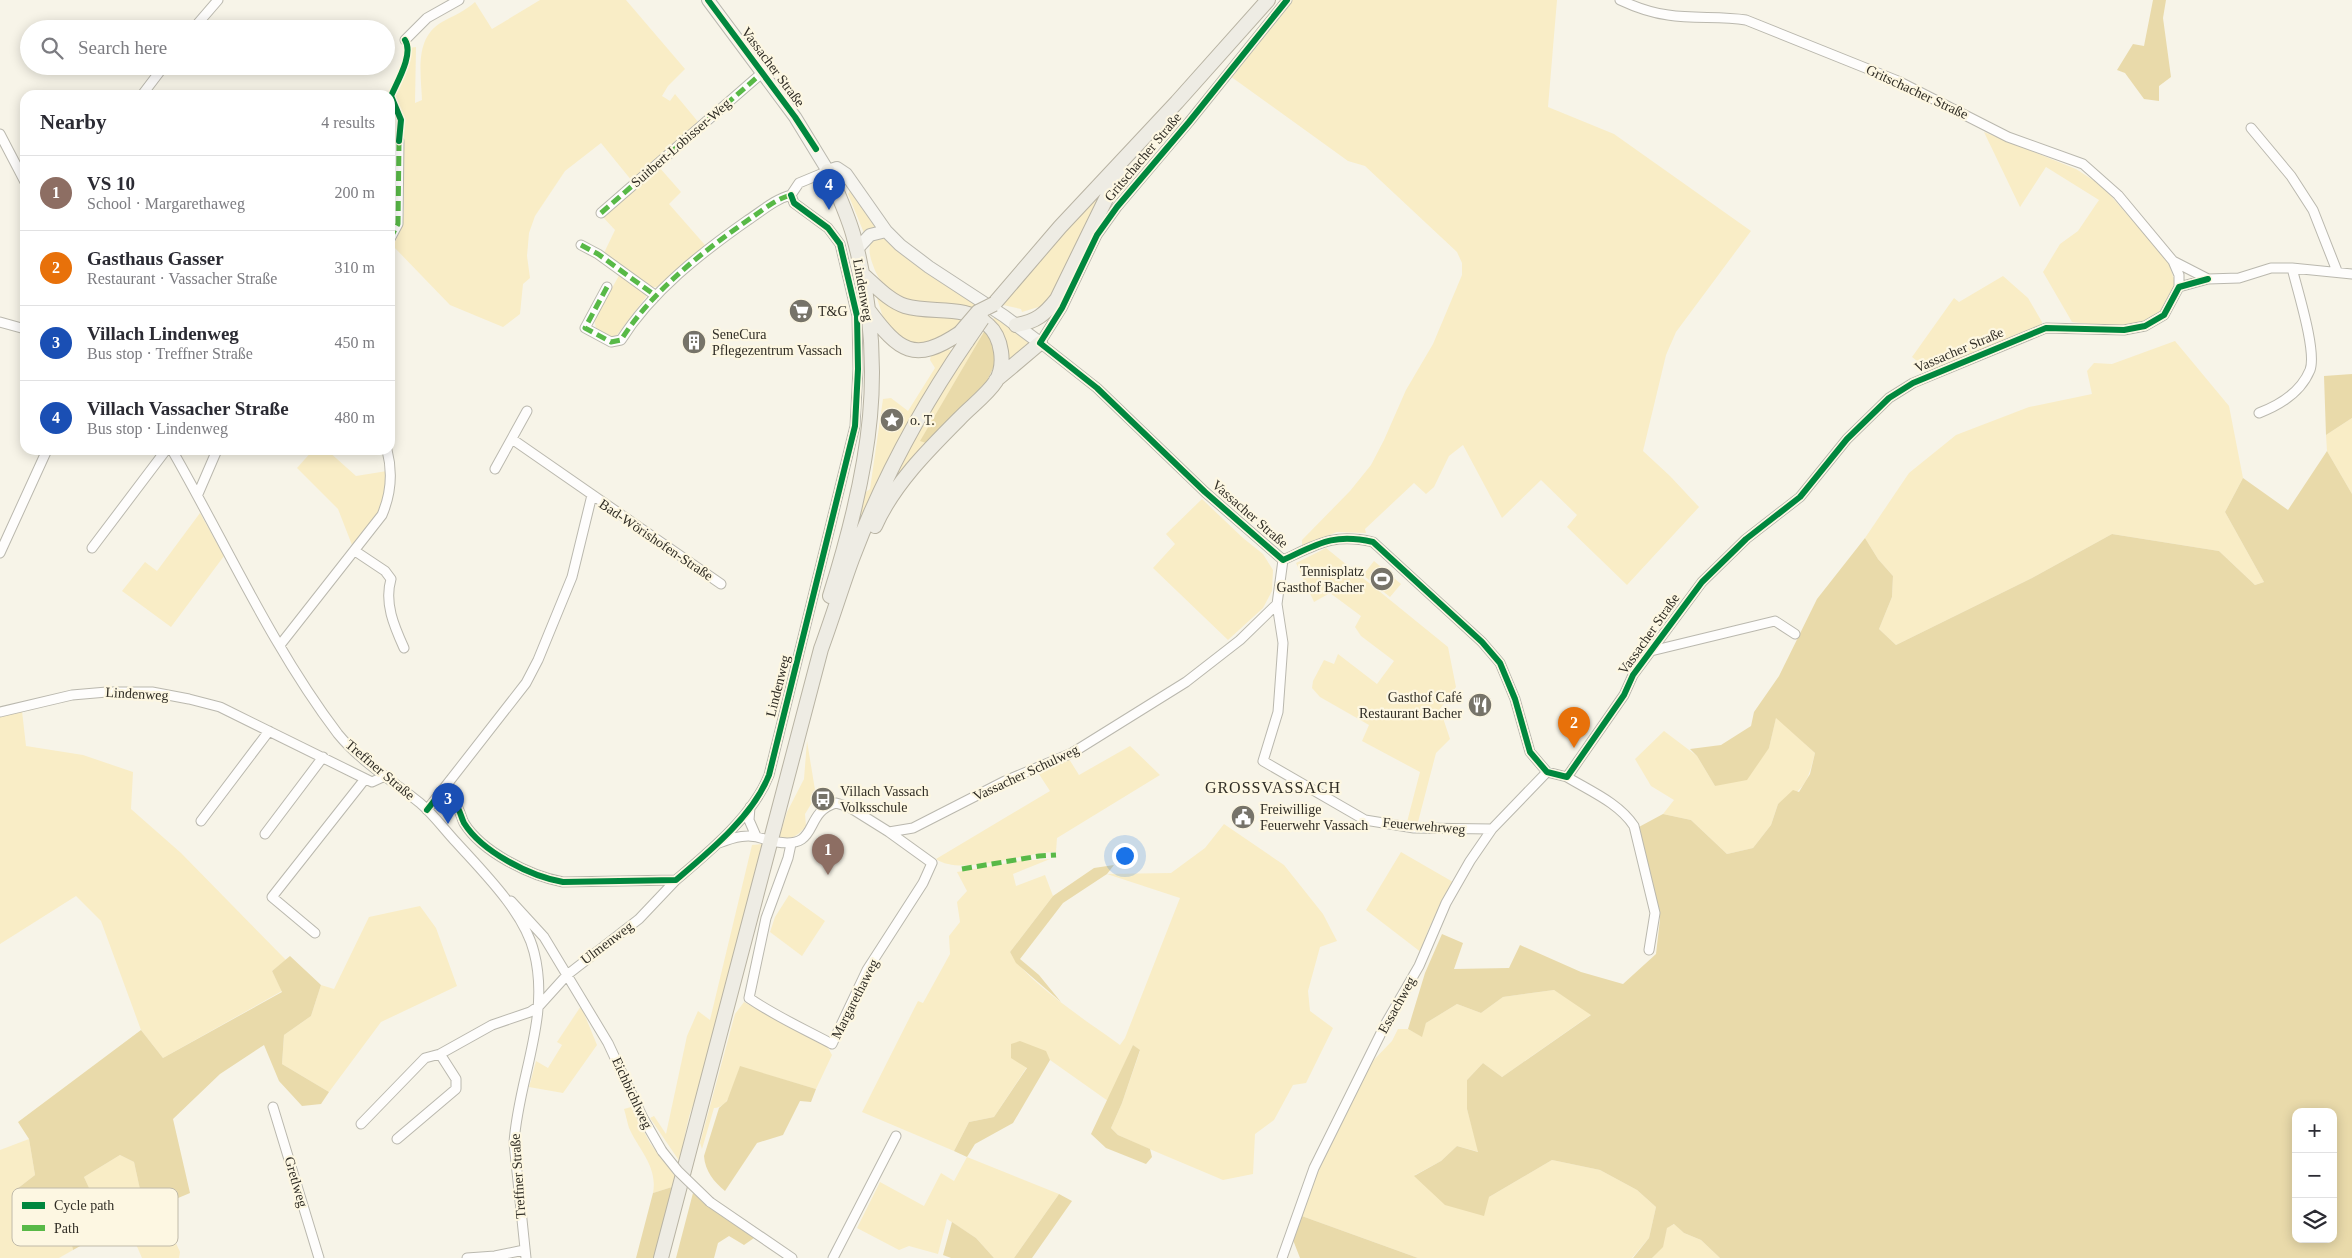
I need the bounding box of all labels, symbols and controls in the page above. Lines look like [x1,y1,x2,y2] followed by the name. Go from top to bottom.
[20,20,395,75] search box
[738,24,808,110] street label: Vassacher Straße
[38,34,66,62] icon: search
[78,37,167,58] text: Search here
[1864,62,1970,122] street label: Gritschacher Straße
[628,96,734,190] street label: Suitbert-Lobisser-Weg
[40,110,107,134] text: Nearby
[1102,110,1184,204] street label: Gritschacher Straße
[321,114,375,131] text: 4 results
[813,169,845,210] pin: 4
[87,173,135,194] text: VS 10
[52,184,60,201] text: 1
[335,184,375,201] text: 200 m
[87,195,245,212] text: School · Margarethaweg
[87,248,224,269] text: Gasthaus Gasser
[850,258,876,322] street label: Lindenweg
[52,259,60,276] text: 2
[335,259,375,276] text: 310 m
[87,270,277,287] text: Restaurant · Vassacher Straße
[788,298,814,324] supermarket icon: T&G
[818,304,848,319] place label: T&G
[87,323,239,344] text: Villach Lindenweg
[1912,324,2006,376] street label: Vassacher Straße
[712,327,842,358] place label: SeneCura Pflegezentrum Vassach
[681,329,707,355] building icon: SeneCura Pflegezentrum Vassach
[52,334,60,351] text: 3
[335,334,375,351] text: 450 m
[87,345,253,362] text: Bus stop · Treffner Straße
[87,398,289,419] text: Villach Vassacher Straße
[879,407,905,433] place icon: o. T.
[52,409,60,426] text: 4
[335,409,375,426] text: 480 m
[910,413,935,428] place label: o. T.
[87,420,228,437] text: Bus stop · Lindenweg
[1209,477,1291,551] street label: Vassacher Straße
[596,496,716,584] street label: Bad-Wörishofen-Straße
[1277,564,1364,595] place label: Tennisplatz Gasthof Bacher
[1369,566,1395,592] sports icon: Tennisplatz Gasthof Bacher
[1616,591,1682,677] street label: Vassacher Straße
[763,654,793,718] street label: Lindenweg
[105,685,169,703] street label: Lindenweg
[1359,690,1462,721] place label: Gasthof Café Restaurant Bacher
[1467,692,1493,718] restaurant icon: Gasthof Café Restaurant Bacher
[1558,707,1590,748] pin: 2
[343,737,417,803] street label: Treffner Straße
[971,742,1081,804] street label: Vassacher Schulweg
[1205,779,1341,796] district label: GROSSVASSACH
[432,783,464,824] pin: 3
[840,784,929,815] place label: Villach Vassach Volksschule
[810,786,836,812] bus stop icon: Villach Vassach Volksschule
[1260,802,1368,833] place label: Freiwillige Feuerwehr Vassach
[1230,804,1256,830] public building icon: Freiwillige Feuerwehr Vassach
[1382,815,1466,837] street label: Feuerwehrweg
[812,834,844,875] pin: 1
[1112,843,1138,869] your location
[578,919,636,967] street label: Ulmenweg
[828,957,882,1041] street label: Margarethaweg
[1375,974,1419,1036] street label: Essachweg
[609,1055,655,1131] street label: Eichbichlweg
[2292,1108,2337,1243] map controls
[2292,1108,2337,1153] button: +
[508,1133,528,1219] street label: Treffner Straße
[2292,1153,2337,1198] button: −
[282,1155,310,1209] street label: Gretlweg
[12,1188,178,1246] legend
[54,1198,114,1213] text: Cycle path
[2292,1198,2337,1243] button: layers
[54,1221,79,1236] text: Path

